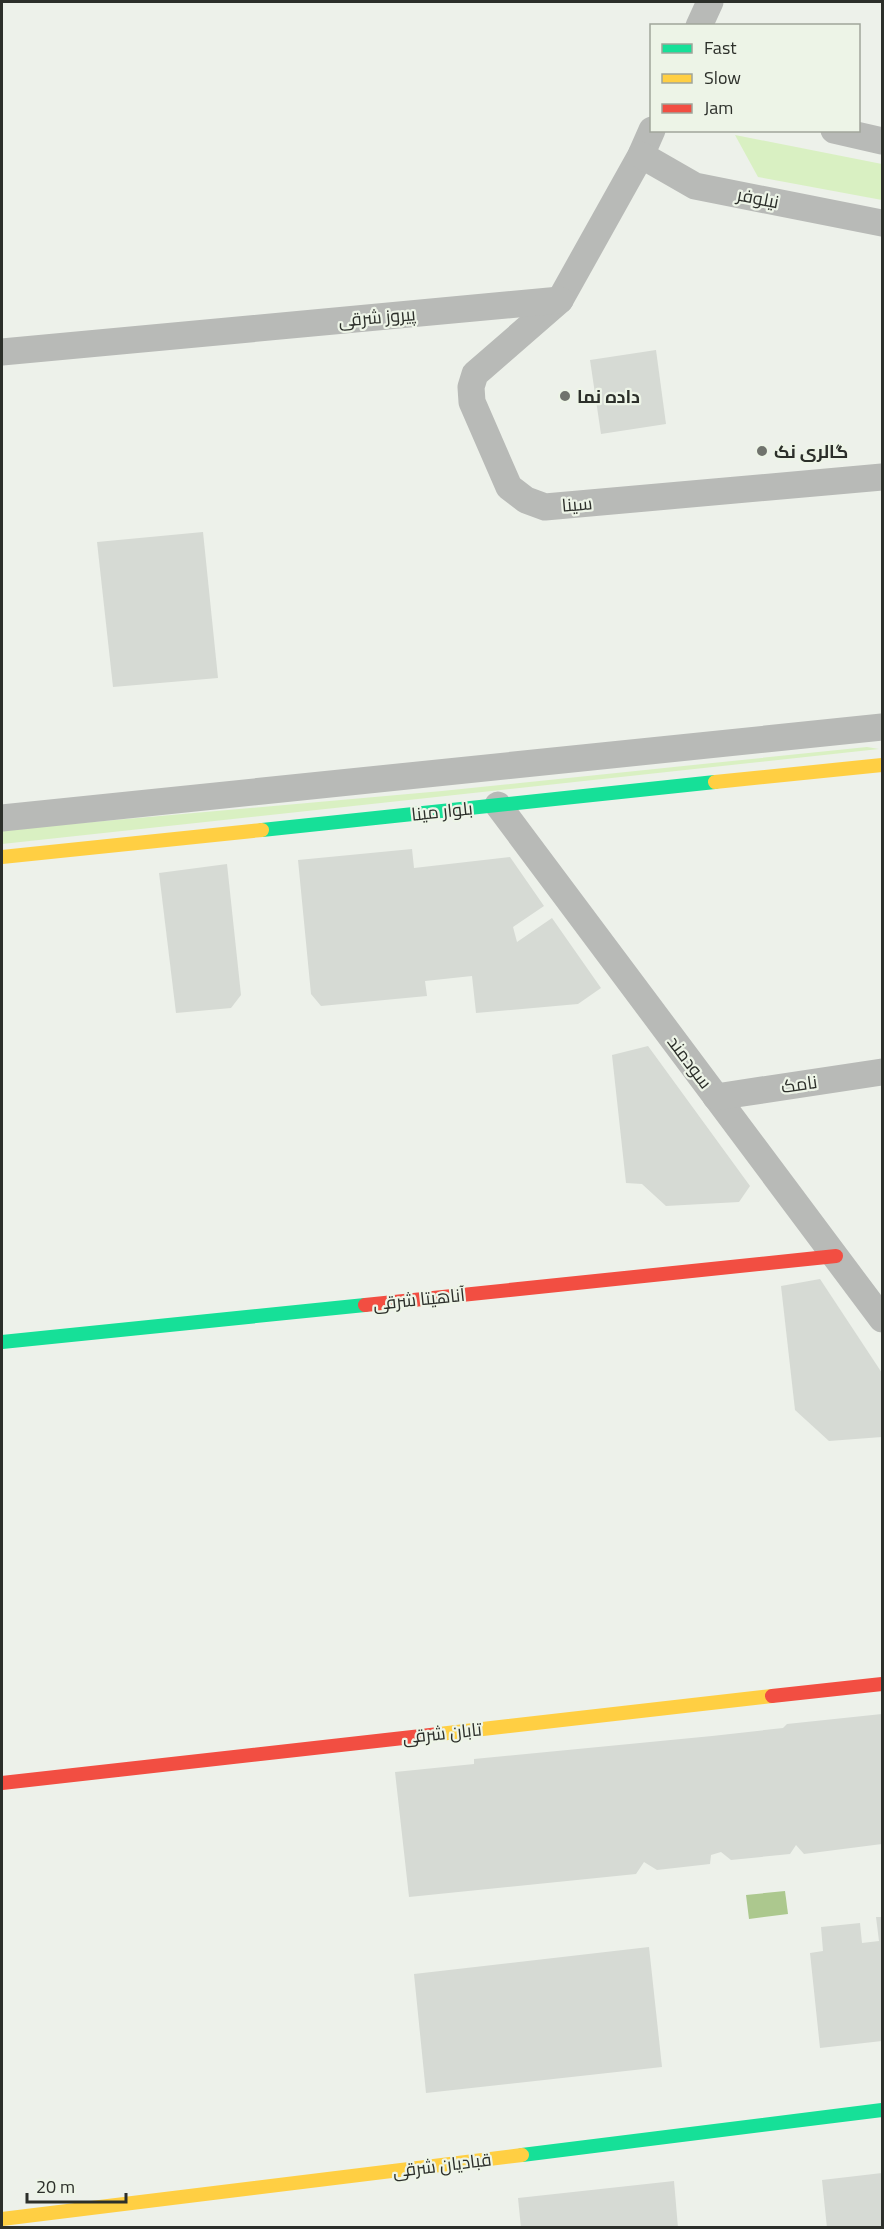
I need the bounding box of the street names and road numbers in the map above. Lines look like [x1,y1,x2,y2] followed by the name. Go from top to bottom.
[734,181,781,215] street label: نیلوفر
[337,300,417,334] street label: پیروز شرقی
[560,489,594,519] street label: سینا
[410,794,474,828] street label: بلوار مینا
[661,1030,719,1094] street label: سودمند
[779,1068,819,1100] street label: نامک
[372,1281,466,1317] street label: آناهیتا شرقی
[401,1715,483,1751] street label: تابان شرقی
[391,2146,493,2184] street label: قبادیان شرقی

